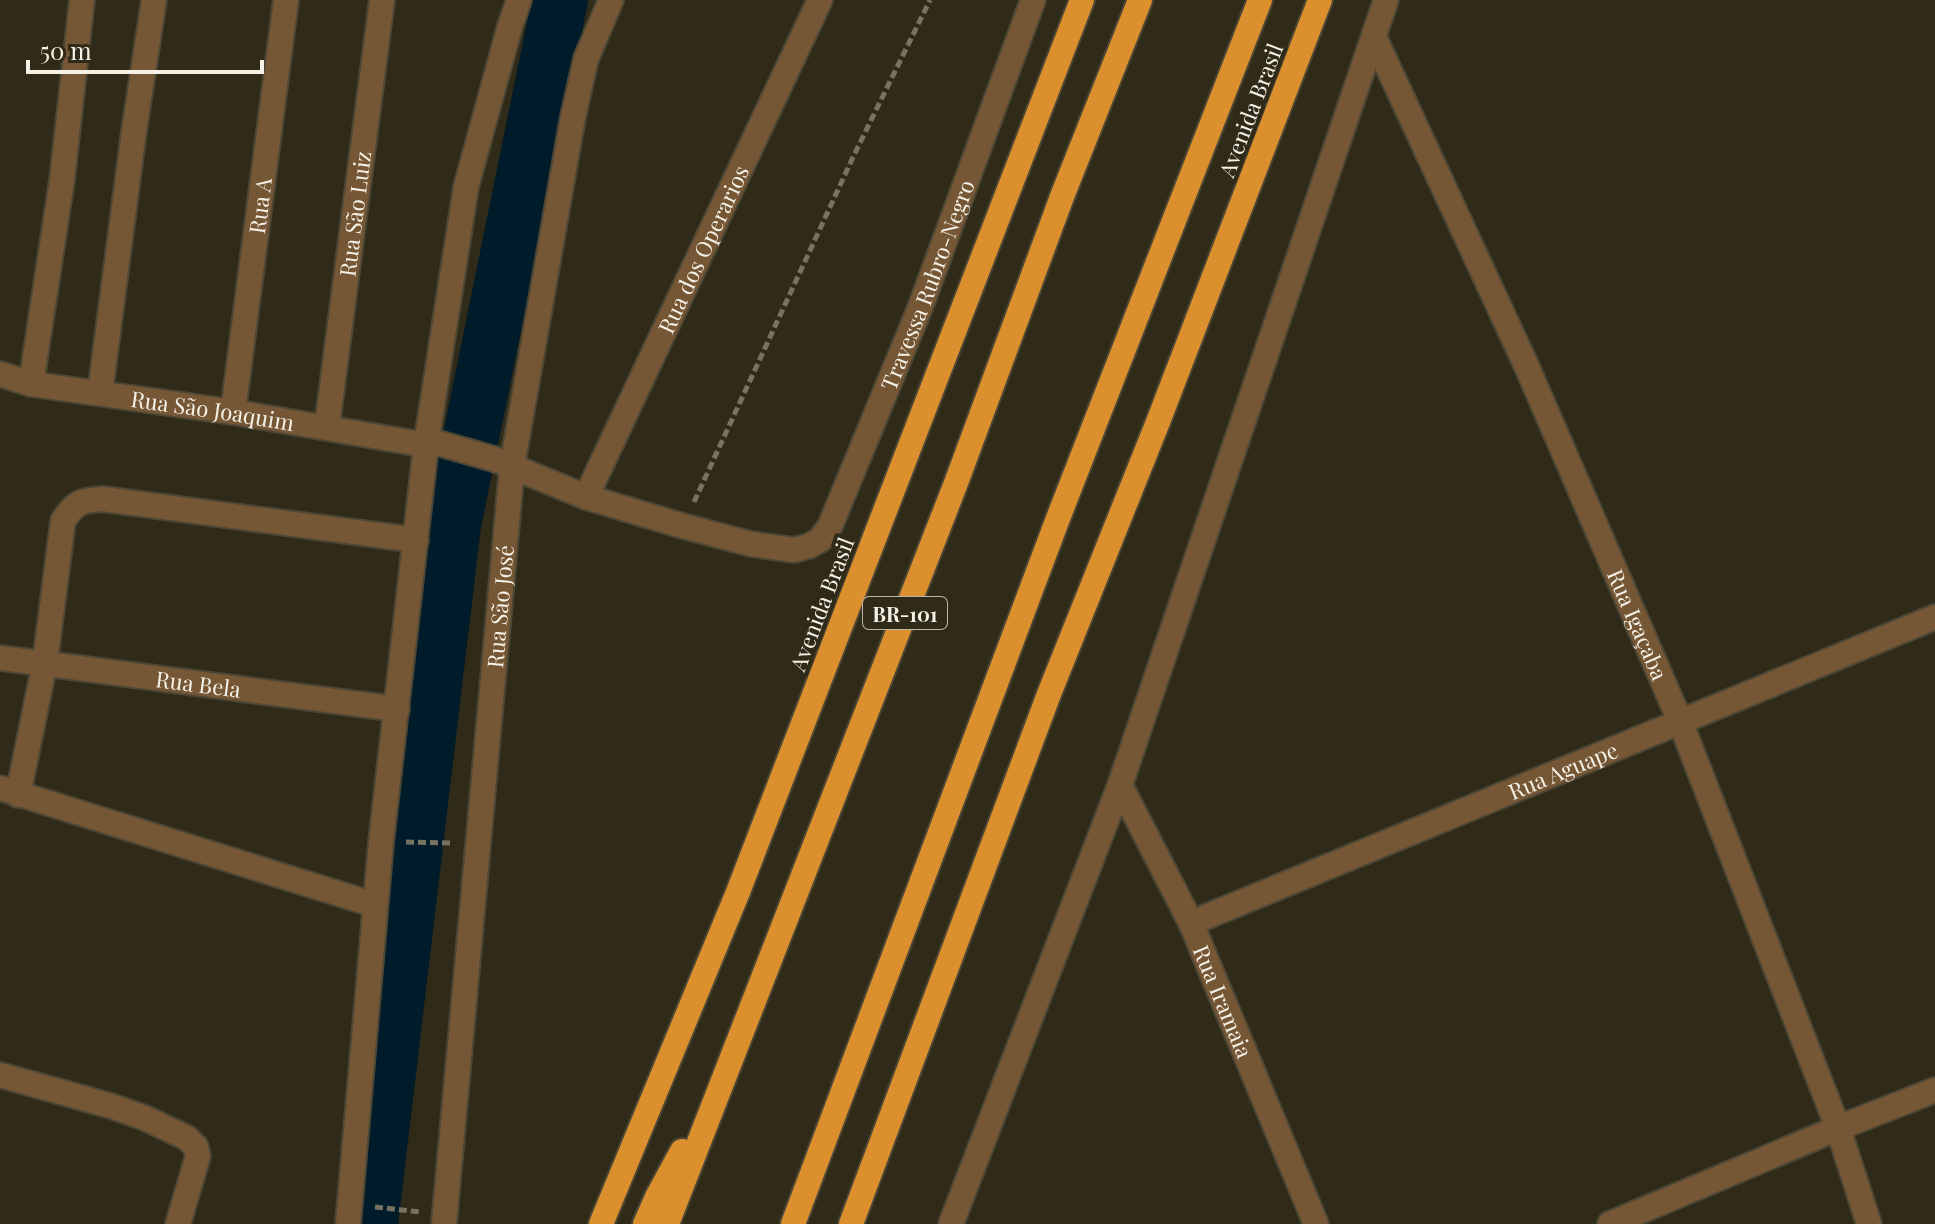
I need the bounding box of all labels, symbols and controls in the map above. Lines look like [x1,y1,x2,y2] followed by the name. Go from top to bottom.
[28,24,262,74] scale bar
[40,34,92,66] text: 50 m
[1210,39,1289,182] street label: Avenida Brasil
[331,149,377,278] street label: Rua São Luiz
[650,160,755,338] street label: Rua dos Operarios
[873,175,981,395] street label: Travessa Rubro-Negro
[241,176,278,236] street label: Rua A
[129,383,297,437] street label: Rua São Joaquim
[781,533,860,676] street label: Avenida Brasil
[479,544,520,669] street label: Rua São José
[1601,564,1675,684] street label: Rua Igaçaba
[863,597,947,629] road number: BR-101
[154,663,243,704] street label: Rua Bela
[1504,734,1622,806] street label: Rua Aguape
[1187,940,1260,1062] street label: Rua Iramaia

